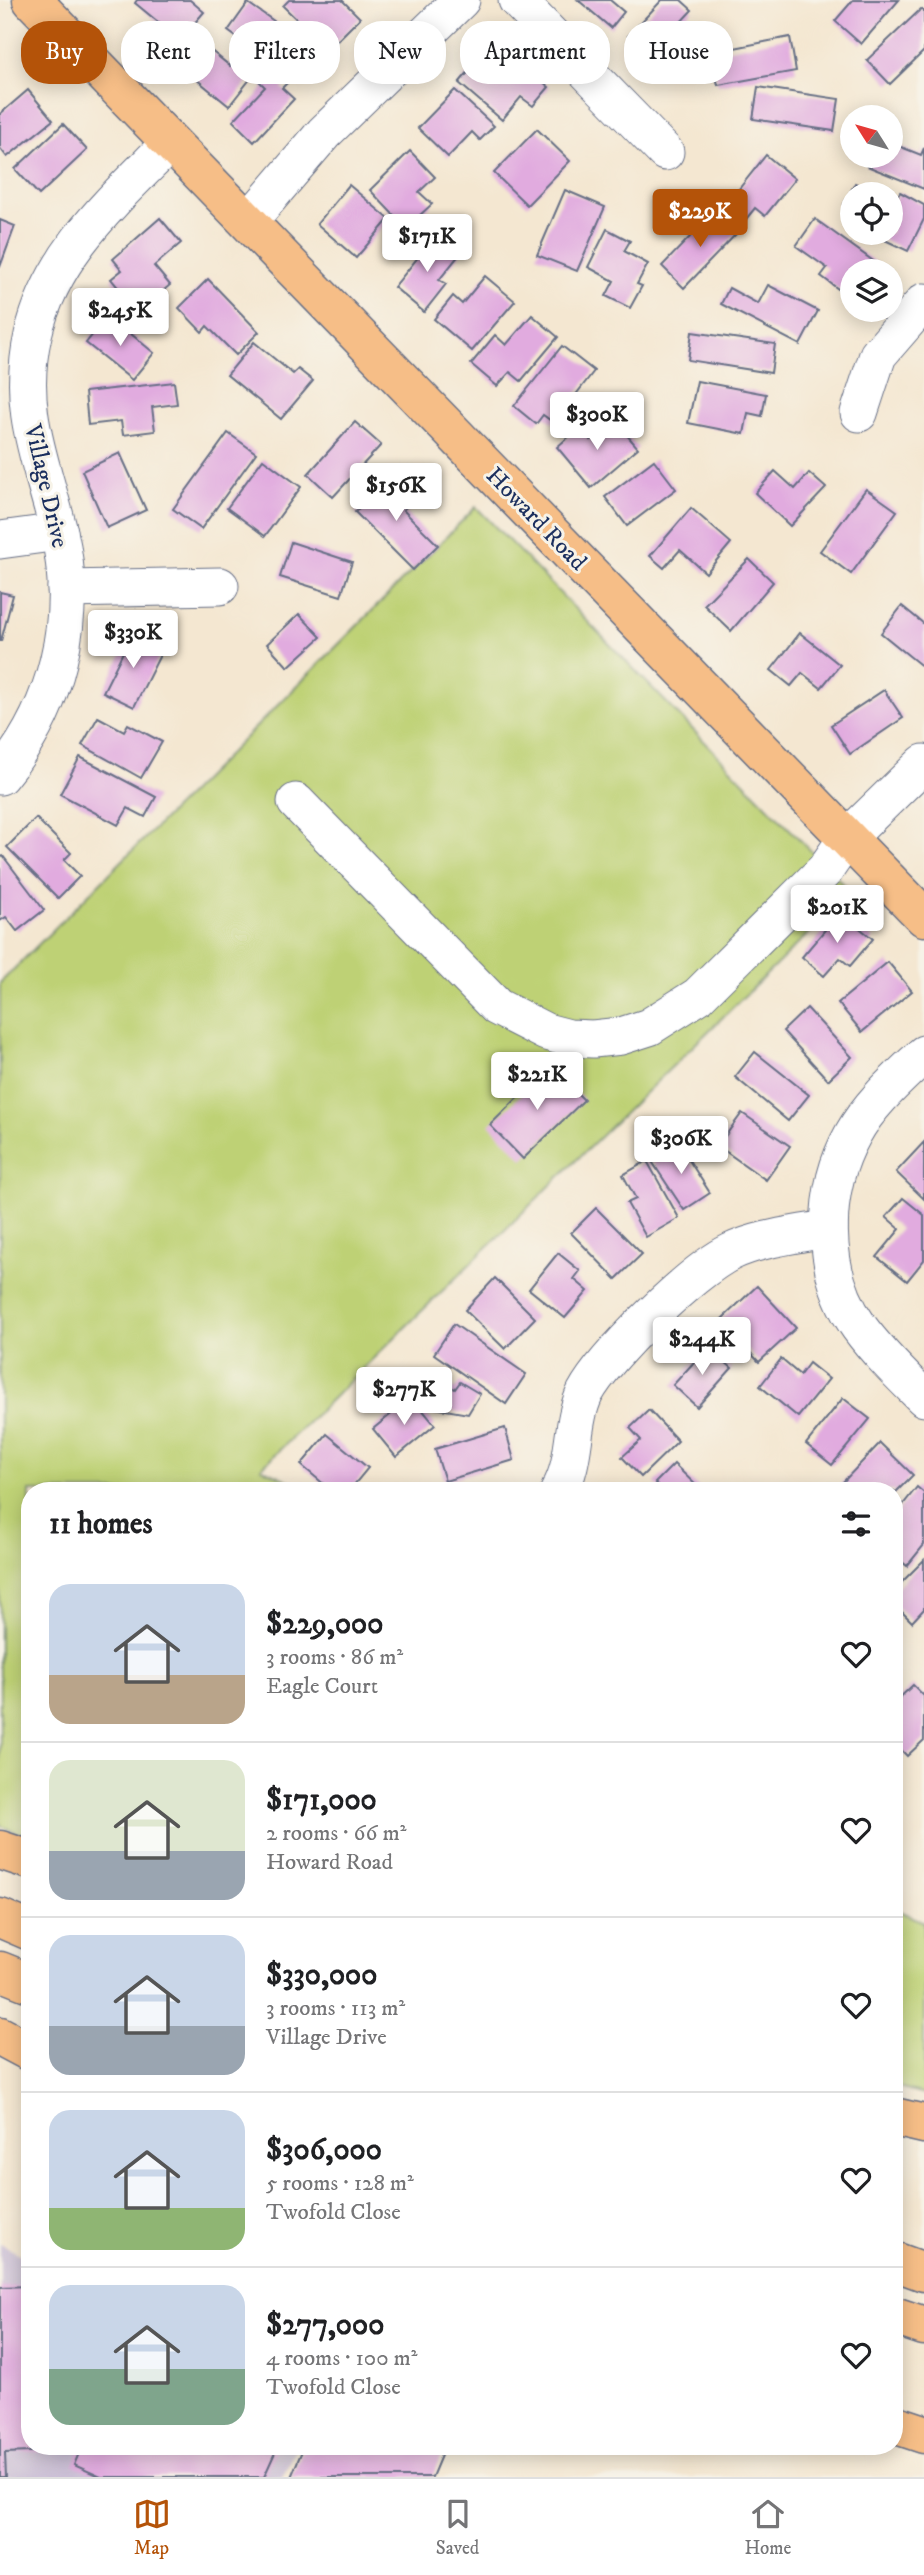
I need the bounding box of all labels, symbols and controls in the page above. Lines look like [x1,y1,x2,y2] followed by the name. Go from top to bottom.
[21,21,107,84] chip: Buy
[121,21,215,84] chip: Rent
[229,21,340,84] chip: Filters
[354,21,446,84] chip: New
[460,21,610,84] chip: Apartment
[624,21,733,84] chip: House
[840,105,903,168] north arrow
[840,105,903,322] map controls
[840,182,903,245] button: locate
[651,190,749,249] pin: $229K
[669,197,731,226] text: $229K
[378,215,476,274] pin: $171K
[398,222,456,251] text: $171K
[840,259,903,322] button: layers
[71,288,169,348] pin: $245K
[88,296,152,325] text: $245K
[548,392,646,452] pin: $300K
[566,400,628,429] text: $300K
[17,420,75,551] street label: Village Drive
[479,461,593,577] street label: Howard Road
[347,463,445,523] pin: $156K
[366,471,426,500] text: $156K
[84,610,182,670] pin: $330K
[104,618,162,647] text: $330K
[788,886,886,945] pin: $201K
[807,893,867,922] text: $201K
[488,1052,586,1112] pin: $221K
[507,1060,567,1089] text: $221K
[632,1116,730,1176] pin: $306K
[650,1124,712,1153] text: $306K
[653,1318,751,1377] pin: $244K
[669,1325,735,1354] text: $244K
[355,1368,453,1427] pin: $277K
[372,1375,436,1404] text: $277K
[837,1505,875,1543] icon: filters
[49,1506,153,1543] text: 11 homes
[266,1606,383,1643] text: $229,000
[105,1612,189,1696] icon: home
[837,1635,875,1673] icon: heart
[266,1643,403,1672] text: 3 rooms · 86 m²
[266,1672,378,1701] text: Eagle Court
[266,1782,377,1819] text: $171,000
[105,1788,189,1872] icon: home
[837,1811,875,1849] icon: heart
[266,1819,406,1848] text: 2 rooms · 66 m²
[266,1848,393,1877] text: Howard Road
[266,1957,377,1994] text: $330,000
[105,1963,189,2047] icon: home
[837,1986,875,2024] icon: heart
[266,1994,405,2023] text: 3 rooms · 113 m²
[266,2023,387,2052] text: Village Drive
[266,2132,382,2169] text: $306,000
[105,2138,189,2222] icon: home
[837,2161,875,2199] icon: heart
[266,2169,414,2198] text: 5 rooms · 128 m²
[266,2198,401,2227] text: Twofold Close
[266,2307,384,2344] text: $277,000
[105,2313,189,2397] icon: home
[837,2336,875,2374] icon: heart
[266,2344,418,2373] text: 4 rooms · 100 m²
[266,2373,401,2402] text: Twofold Close
[133,2495,171,2560] tab: Map
[436,2495,479,2560] tab: Saved
[744,2495,791,2560] tab: Home

